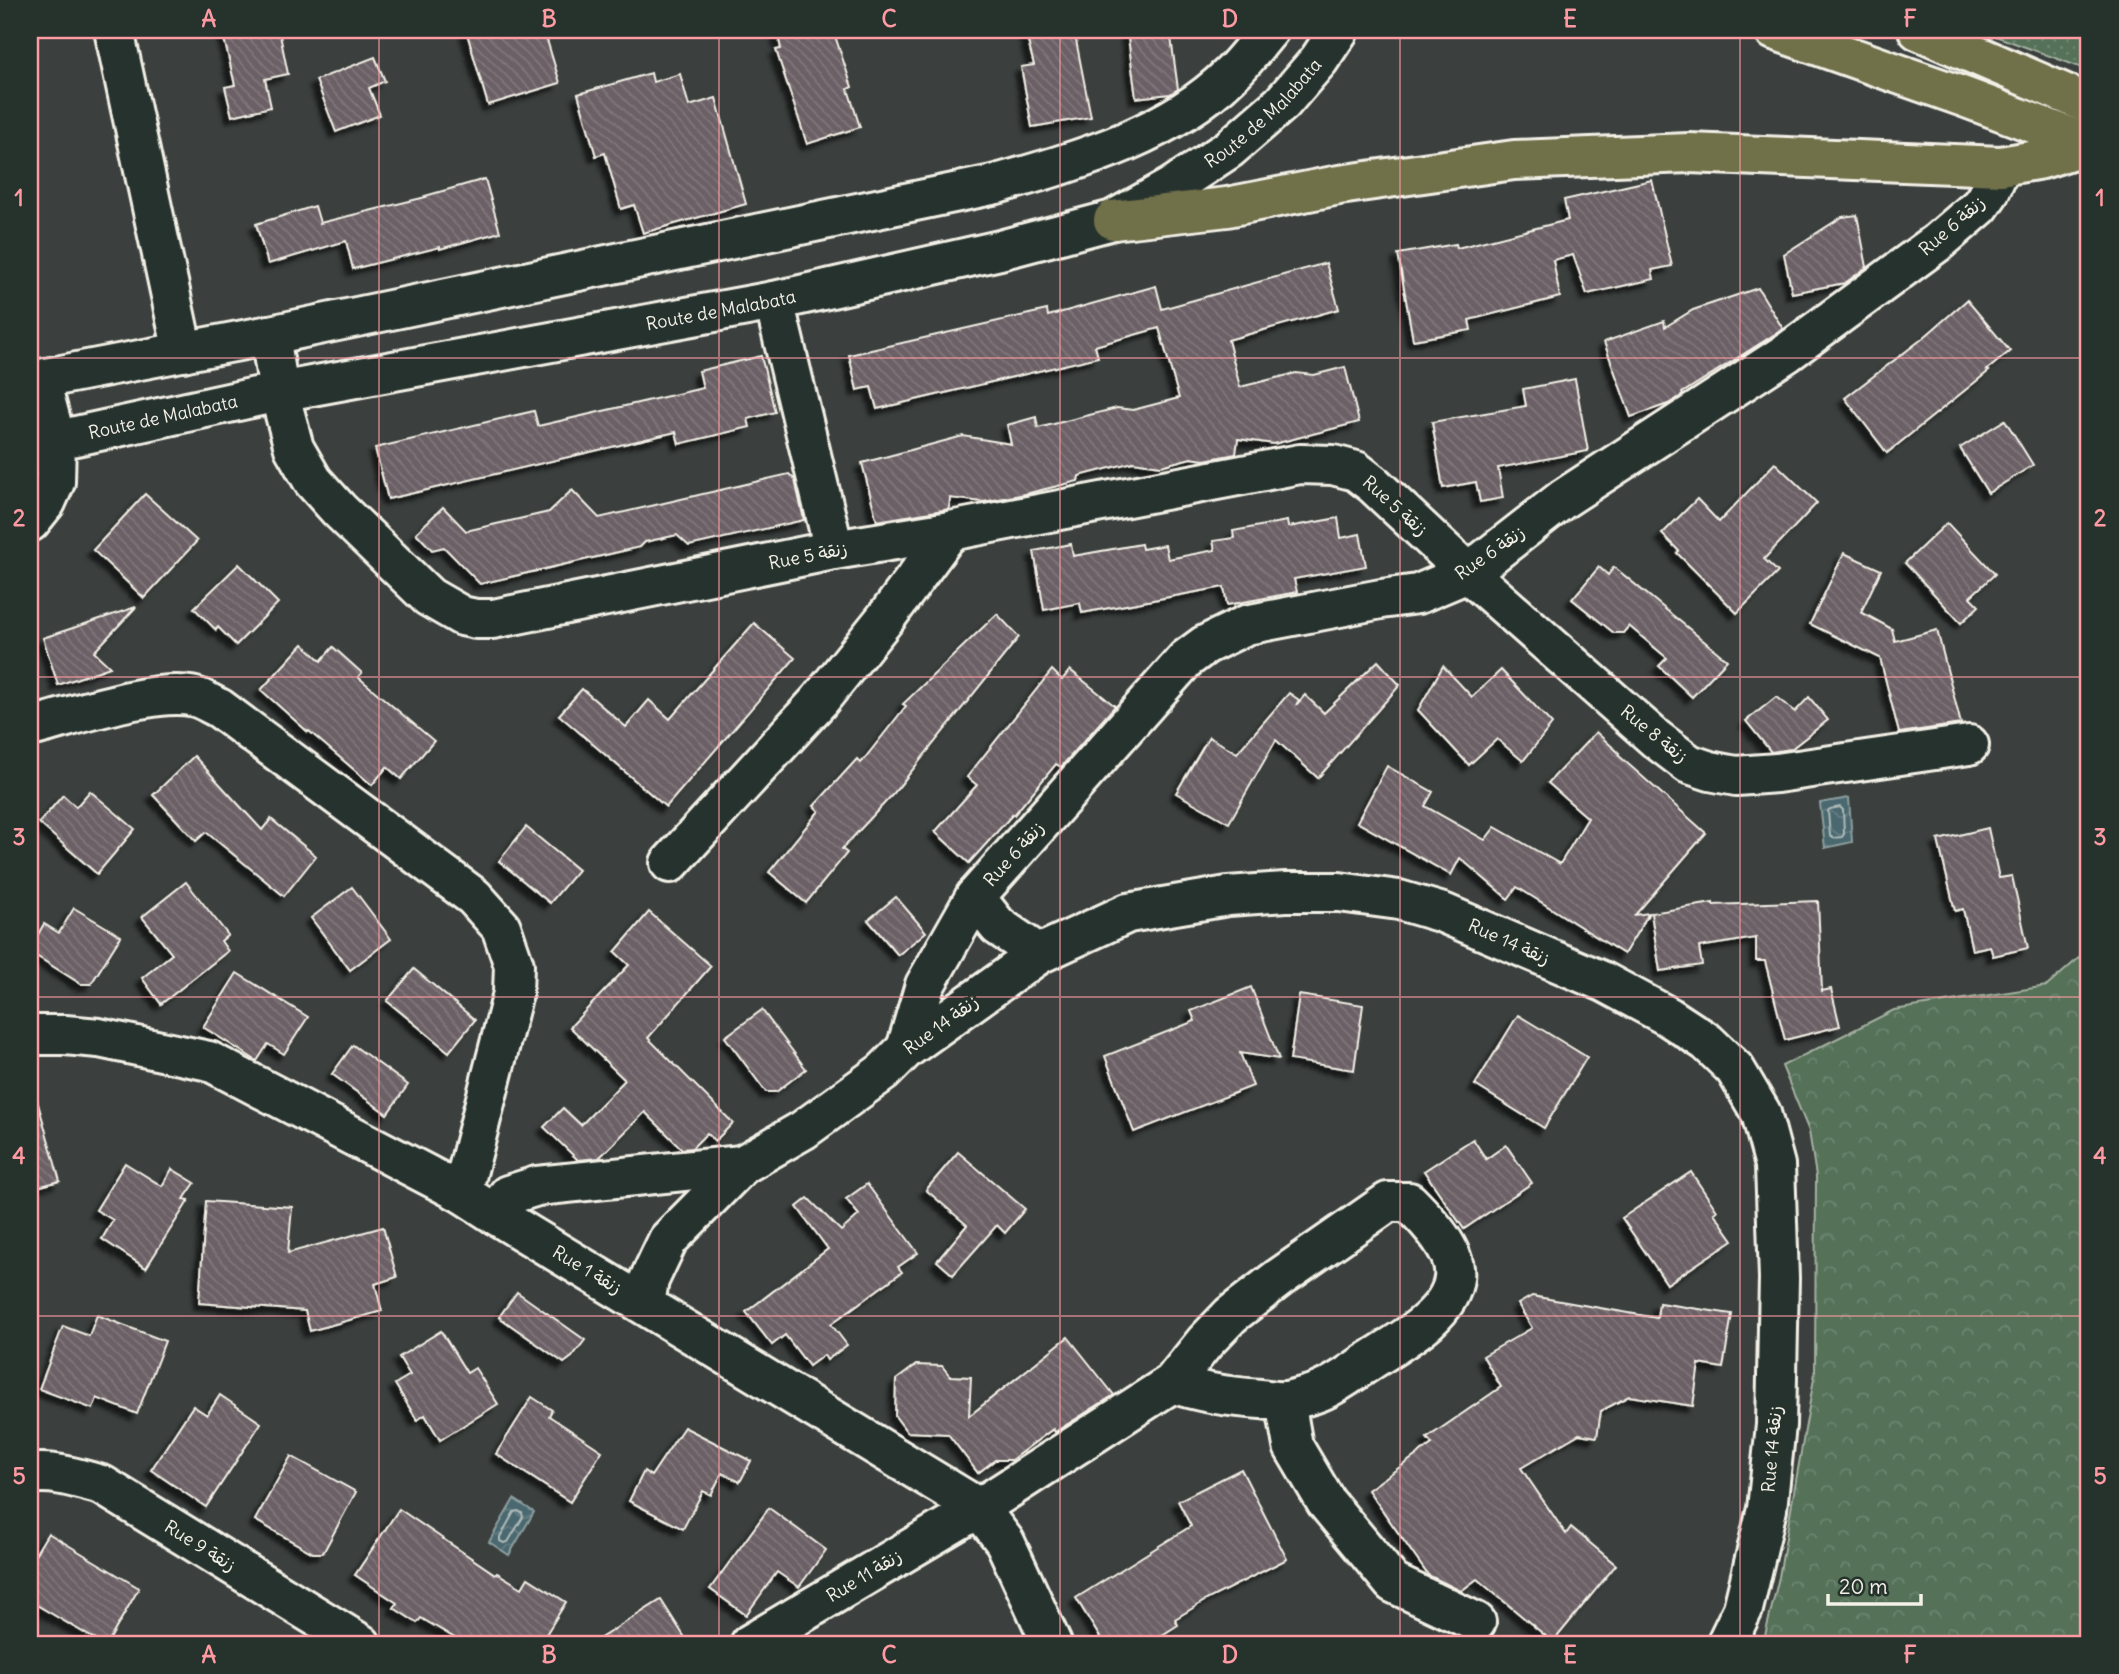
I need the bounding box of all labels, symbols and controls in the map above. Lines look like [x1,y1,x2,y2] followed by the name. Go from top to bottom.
[202,4,217,33] text: A
[541,4,557,33] text: B
[881,4,897,33] text: C
[1222,4,1238,33] text: D
[1563,4,1577,33] text: E
[1903,4,1917,33] text: F
[1200,53,1326,173] street label: Route de Malabata
[14,183,24,212] text: 1
[2095,183,2105,212] text: 1
[1914,191,1989,261] street label: Rue 6 زنقة
[644,284,798,335] street label: Route de Malabata
[86,389,240,444] street label: Route de Malabata
[1358,470,1433,541] street label: Rue 5 زنقة
[13,503,26,532] text: 2
[2094,503,2107,532] text: 2
[1450,520,1529,585] street label: Rue 6 زنقة
[766,537,849,574] street label: Rue 5 زنقة
[1616,700,1693,768] street label: Rue 8 زنقة
[978,816,1049,891] street label: Rue 6 زنقة
[12,822,26,851] text: 3
[2093,822,2107,851] text: 3
[1465,913,1554,970] street label: Rue 14 زنقة
[899,990,983,1059] street label: Rue 14 زنقة
[12,1141,26,1170] text: 4
[2093,1141,2107,1170] text: 4
[548,1240,626,1299] street label: Rue 1 زنقة
[1756,1405,1787,1493] street label: Rue 14 زنقة
[12,1461,26,1490] text: 5
[2093,1461,2107,1490] text: 5
[160,1515,240,1577] street label: Rue 9 زنقة
[822,1544,906,1607] street label: Rue 11 زنقة
[1828,1562,1921,1606] scale bar
[1839,1573,1888,1600] text: 20 m
[202,1640,217,1669] text: A
[541,1640,557,1669] text: B
[881,1640,897,1669] text: C
[1222,1640,1238,1669] text: D
[1563,1640,1577,1669] text: E
[1903,1640,1917,1669] text: F

